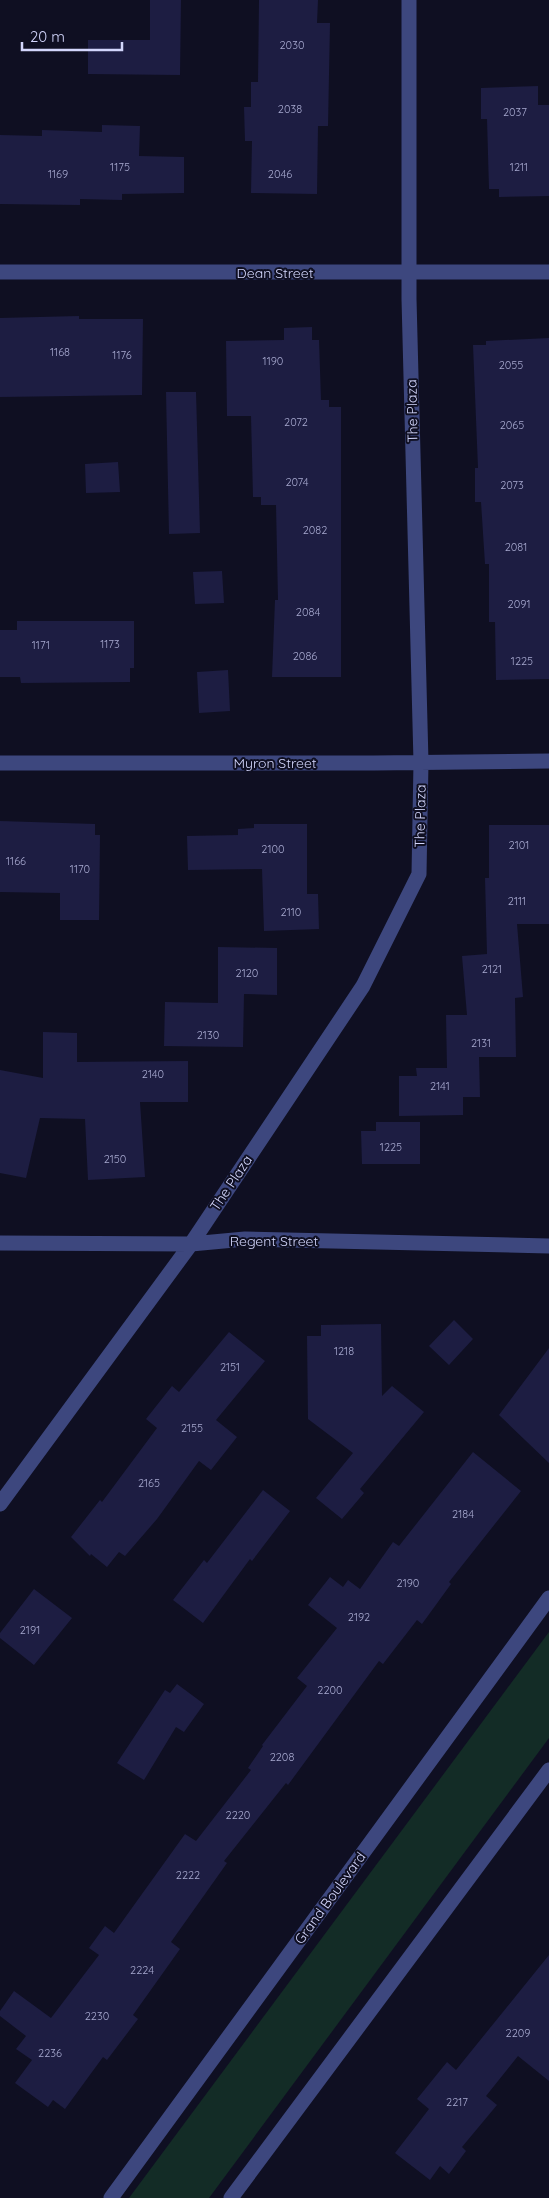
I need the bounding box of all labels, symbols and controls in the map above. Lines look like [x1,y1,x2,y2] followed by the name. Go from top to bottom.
[22,20,122,52] scale bar
[30,27,65,46] text: 20 m
[280,38,304,52] house number: 2030
[278,102,302,116] house number: 2038
[503,105,527,119] house number: 2037
[110,160,130,174] house number: 1175
[510,160,528,174] house number: 1211
[48,167,68,181] house number: 1169
[268,167,292,181] house number: 2046
[237,264,314,282] street label: Dean Street
[50,345,70,359] house number: 1168
[112,348,132,362] house number: 1176
[263,354,283,368] house number: 1190
[499,358,523,372] house number: 2055
[402,379,422,443] street label: The Plaza
[284,415,308,429] house number: 2072
[500,418,524,432] house number: 2065
[285,475,309,489] house number: 2074
[500,478,524,492] house number: 2073
[303,523,327,537] house number: 2082
[505,540,527,554] house number: 2081
[508,597,530,611] house number: 2091
[296,605,320,619] house number: 2084
[100,637,120,651] house number: 1173
[32,638,50,652] house number: 1171
[293,649,317,663] house number: 2086
[511,654,533,668] house number: 1225
[233,754,317,772] street label: Myron Street
[410,784,430,848] street label: The Plaza
[509,838,529,852] house number: 2101
[261,842,285,856] house number: 2100
[6,854,26,868] house number: 1166
[70,862,90,876] house number: 1170
[508,894,526,908] house number: 2111
[281,905,301,919] house number: 2110
[482,962,502,976] house number: 2121
[236,966,258,980] house number: 2120
[197,1028,219,1042] house number: 2130
[471,1036,491,1050] house number: 2131
[142,1067,164,1081] house number: 2140
[430,1079,450,1093] house number: 2141
[380,1140,402,1154] house number: 1225
[104,1152,126,1166] house number: 2150
[206,1152,256,1214] street label: The Plaza
[230,1232,318,1250] street label: Regent Street
[334,1344,354,1358] house number: 1218
[220,1360,240,1374] house number: 2151
[181,1421,203,1435] house number: 2155
[138,1476,160,1490] house number: 2165
[452,1507,474,1521] house number: 2184
[397,1576,419,1590] house number: 2190
[348,1610,370,1624] house number: 2192
[20,1623,40,1637] house number: 2191
[317,1683,343,1697] house number: 2200
[270,1750,294,1764] house number: 2208
[226,1808,250,1822] house number: 2220
[290,1848,370,1948] street label: Grand Boulevard
[176,1868,200,1882] house number: 2222
[130,1963,154,1977] house number: 2224
[85,2009,109,2023] house number: 2230
[506,2026,530,2040] house number: 2209
[38,2046,62,2060] house number: 2236
[446,2095,468,2109] house number: 2217

